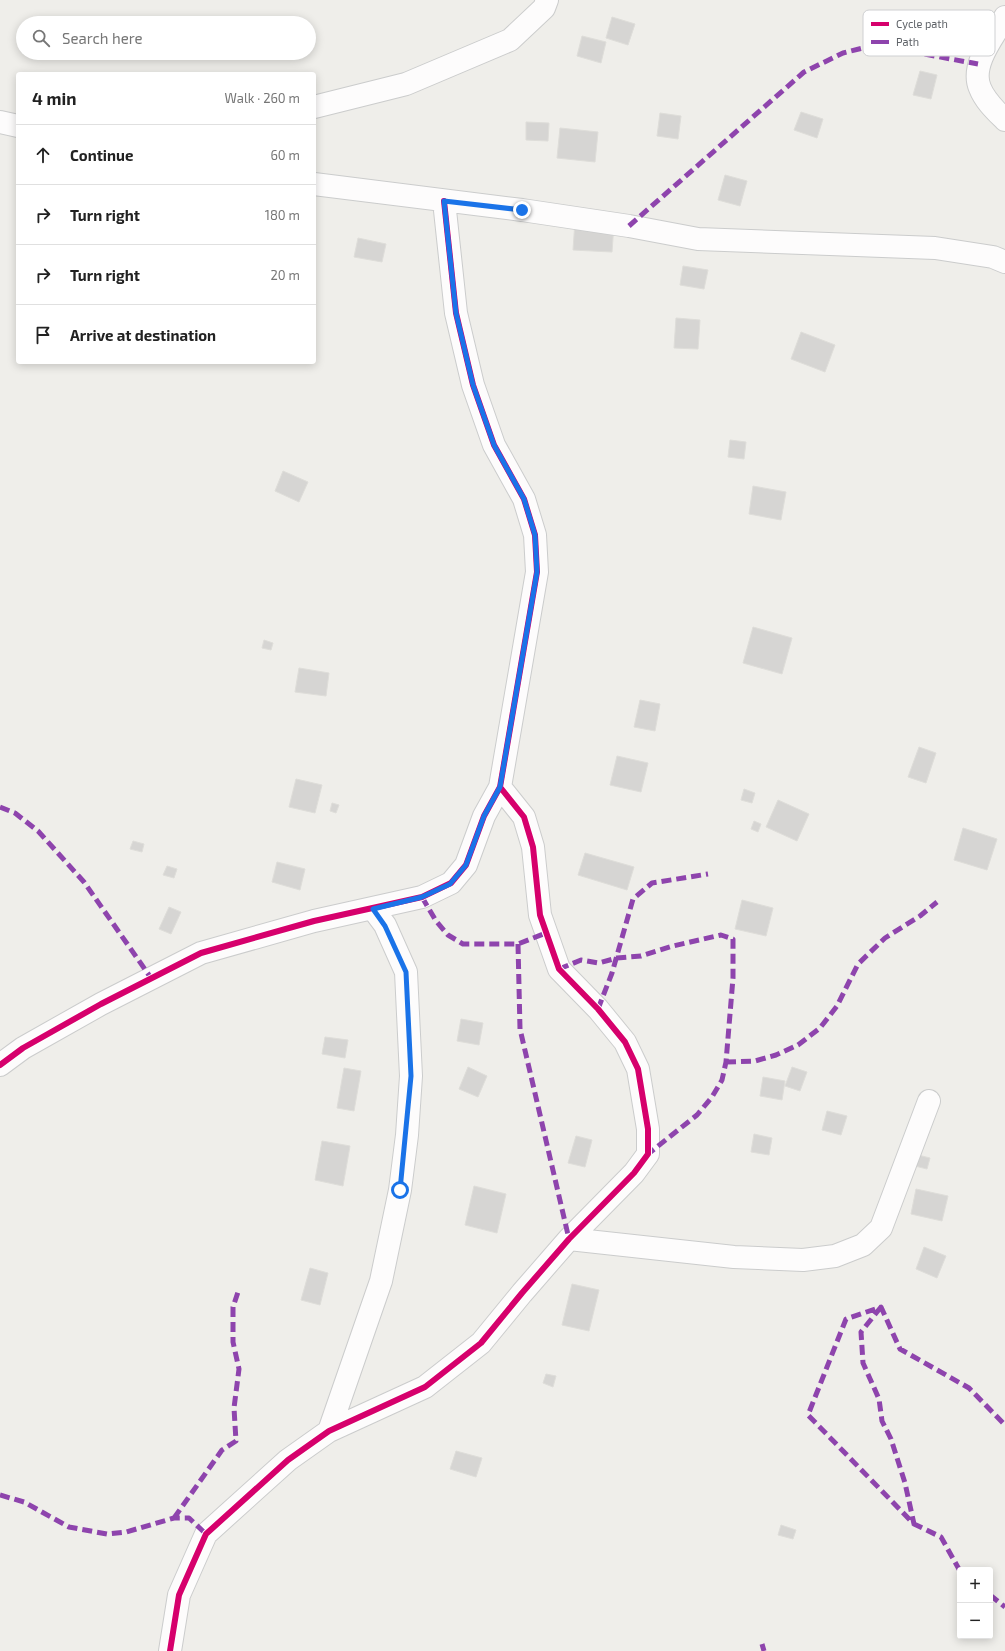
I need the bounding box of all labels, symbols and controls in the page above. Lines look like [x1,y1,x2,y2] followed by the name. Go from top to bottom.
[863,10,995,56] legend
[16,16,316,60] search box
[896,17,948,30] text: Cycle path
[30,27,52,49] icon: search
[62,29,143,47] text: Search here
[896,35,919,48] text: Path
[32,88,76,108] text: 4 min
[225,90,300,106] text: Walk · 260 m
[32,144,54,166] icon: ahead
[70,146,133,164] text: Continue
[270,147,300,163] text: 60 m
[513,201,531,219] route end
[32,204,54,226] icon: right
[70,206,140,224] text: Turn right
[265,207,300,223] text: 180 m
[32,264,54,286] icon: right
[70,266,140,284] text: Turn right
[271,267,300,283] text: 20 m
[32,324,54,346] icon: arrive
[70,326,216,344] text: Arrive at destination
[391,1181,409,1199] route start
[957,1567,993,1639] map controls
[957,1567,993,1603] button: +
[957,1603,993,1639] button: −

